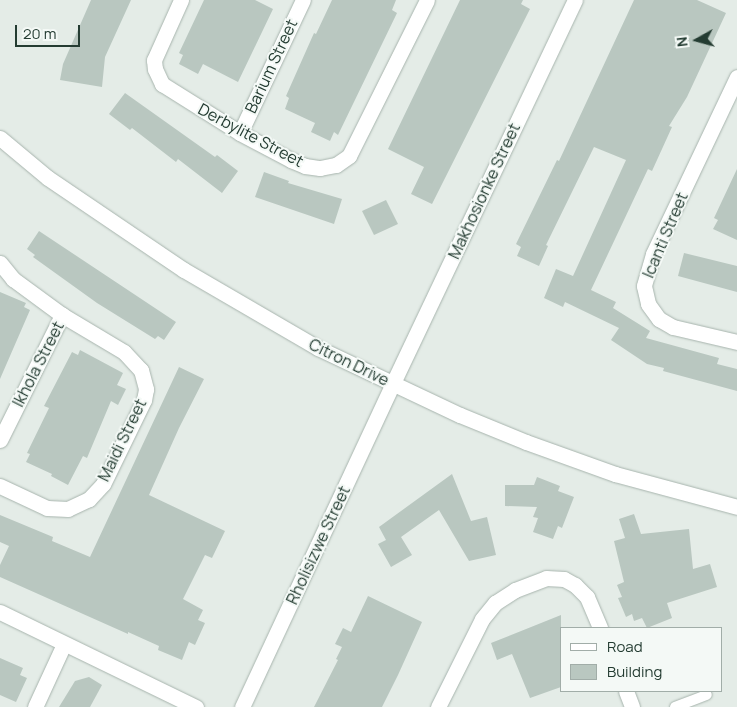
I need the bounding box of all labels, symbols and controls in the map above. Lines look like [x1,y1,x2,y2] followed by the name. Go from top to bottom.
[18,15,82,47] scale bar
[672,15,722,65] north arrow
[241,16,301,116] street label: Barium Street
[23,23,56,44] text: 20 m
[672,36,692,48] text: N
[195,99,307,171] street label: Derbylite Street
[444,120,524,262] street label: Makhosionke Street
[638,189,692,281] street label: Icanti Street
[8,318,68,410] street label: Ikhola Street
[306,334,392,390] street label: Citron Drive
[94,396,150,484] street label: Maidi Street
[282,483,354,607] street label: Rholisizwe Street
[560,627,722,692] legend
[607,636,643,657] text: Road
[607,661,662,682] text: Building

